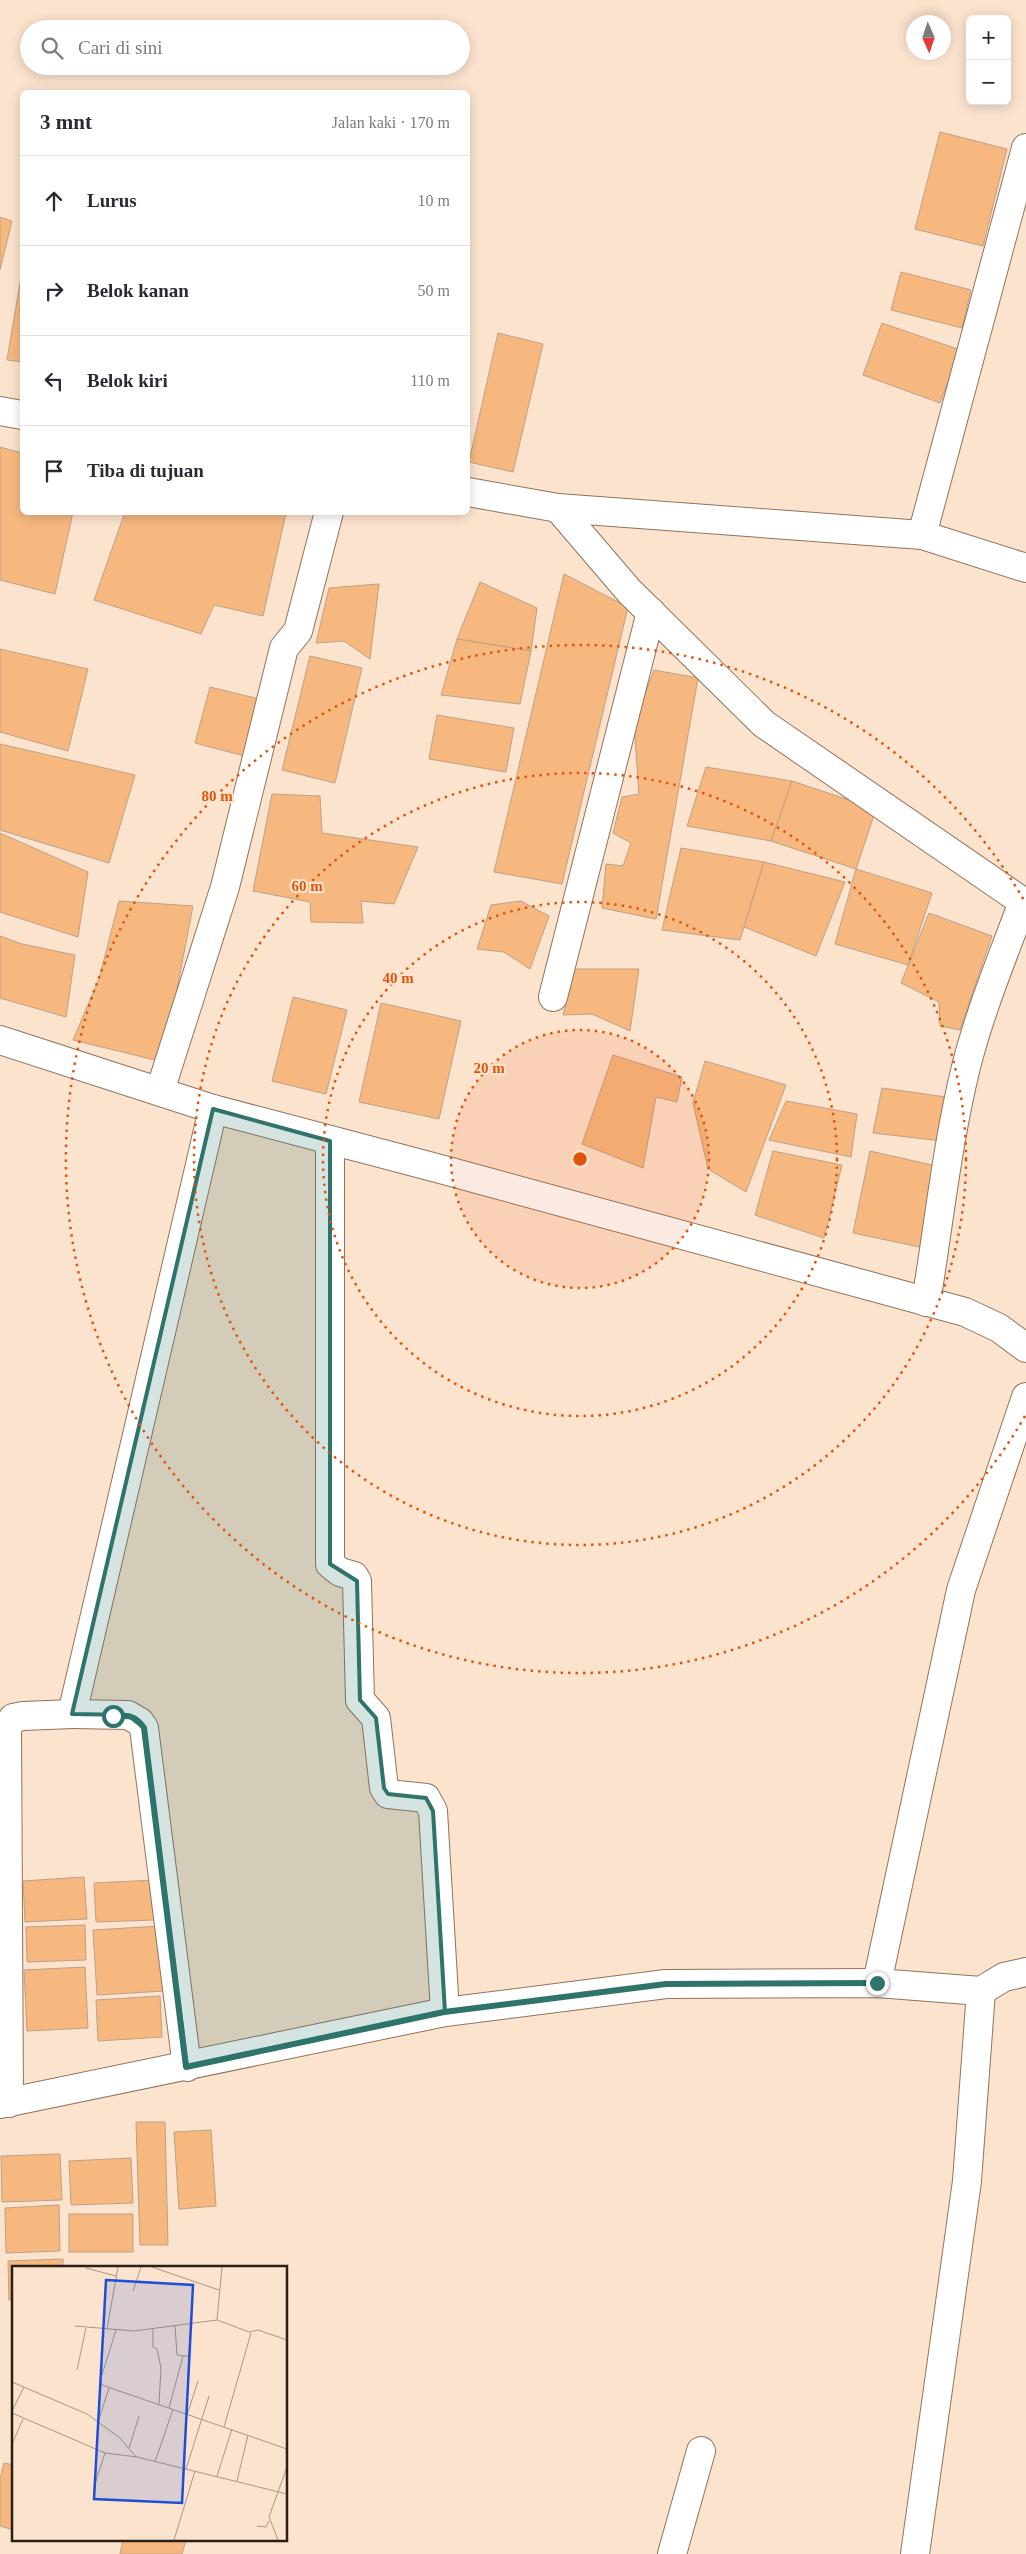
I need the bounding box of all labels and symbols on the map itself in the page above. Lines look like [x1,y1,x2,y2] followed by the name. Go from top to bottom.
[906,15,951,60] north arrow
[201,788,233,804] text: 80 m
[291,878,323,894] text: 60 m
[382,970,414,986] text: 40 m
[473,1060,505,1076] text: 20 m
[571,1150,589,1168] centre of rings
[102,1705,125,1728] route start
[866,1972,889,1995] route end
[12,2266,288,2542] inset map

